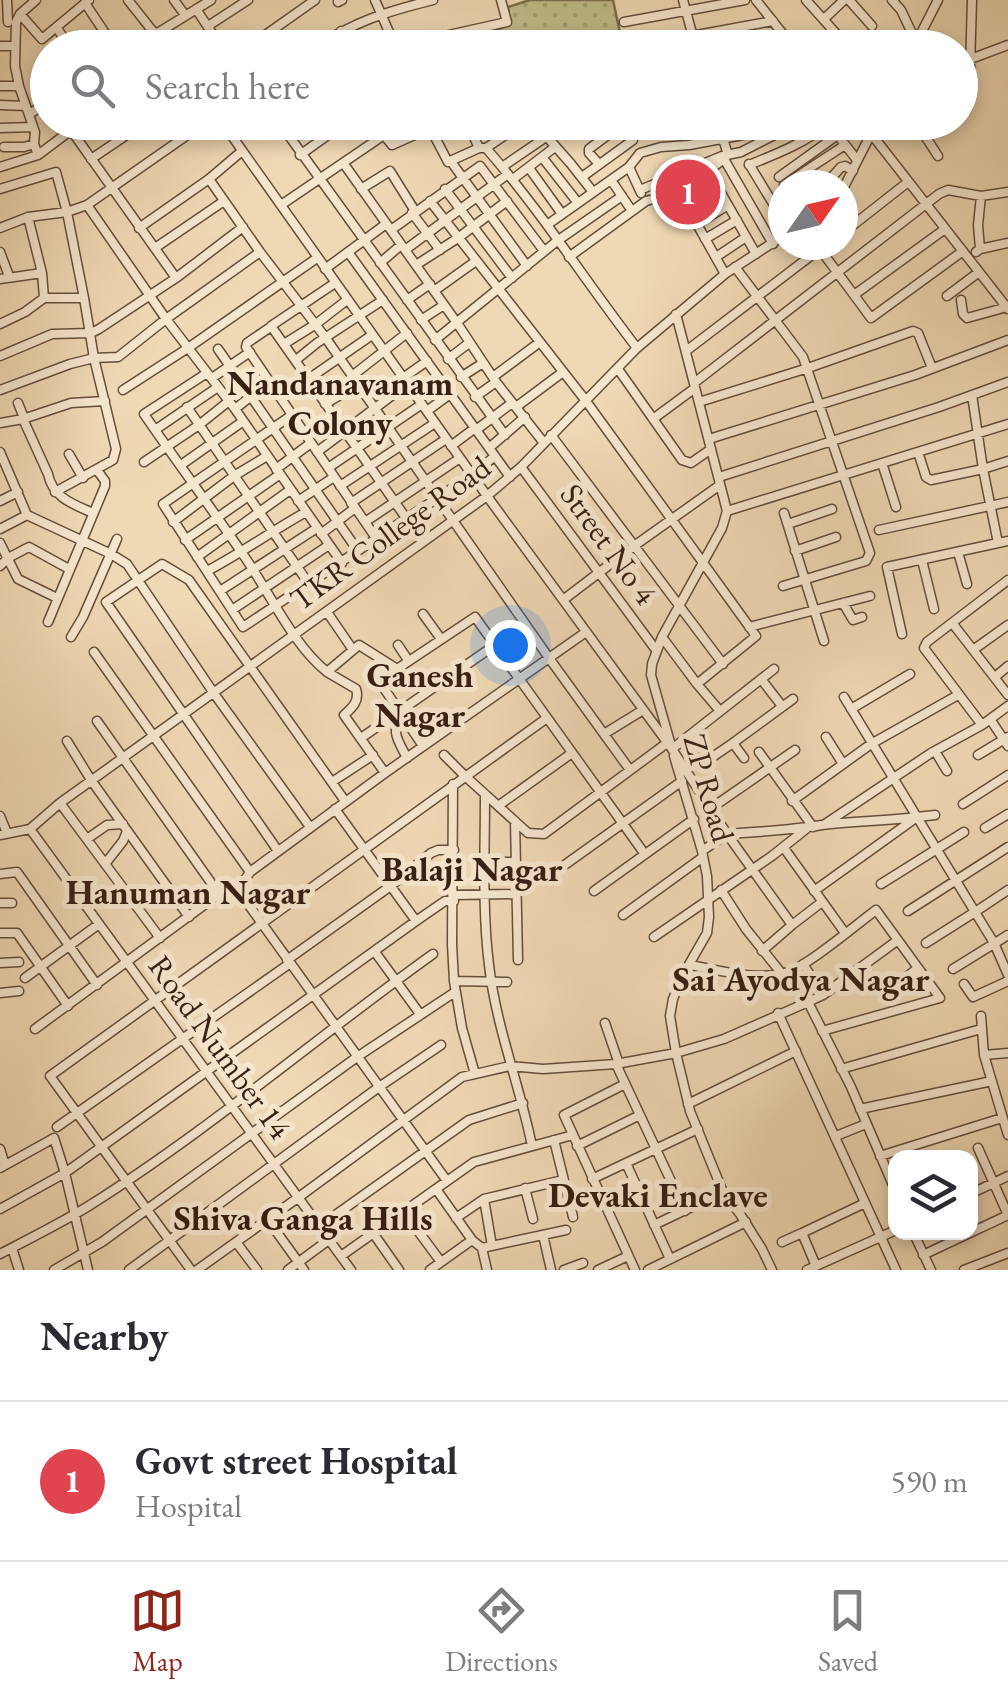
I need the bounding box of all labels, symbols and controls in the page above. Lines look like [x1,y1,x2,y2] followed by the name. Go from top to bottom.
[30,30,978,140] search box
[65,58,120,113] icon: search
[145,61,310,110] text: Search here
[656,154,720,230] pin: 1
[768,170,858,260] north arrow
[227,360,453,445] district label: Nandanavanam Colony
[281,446,499,620] street label: TKR College Road
[551,475,667,613] street label: Street No 4
[485,620,536,671] your location
[366,652,474,737] district label: Ganesh Nagar
[674,729,745,848] street label: ZP Road
[382,846,563,891] district label: Balaji Nagar
[66,869,311,914] district label: Hanuman Nagar
[139,947,301,1148] street label: Road Number 14
[673,956,930,1001] district label: Sai Ayodya Nagar
[888,1150,978,1240] map controls
[888,1150,978,1240] button: layers
[548,1172,768,1217] district label: Devaki Enclave
[173,1195,433,1240] district label: Shiva Ganga Hills
[40,1308,169,1363] text: Nearby
[135,1436,458,1485] text: Govt street Hospital
[64,1460,81,1502] text: 1
[891,1460,968,1502] text: 590 m
[135,1485,242,1527] text: Hospital
[130,1583,185,1679] tab: Map
[445,1583,558,1679] tab: Directions
[818,1583,878,1679] tab: Saved

